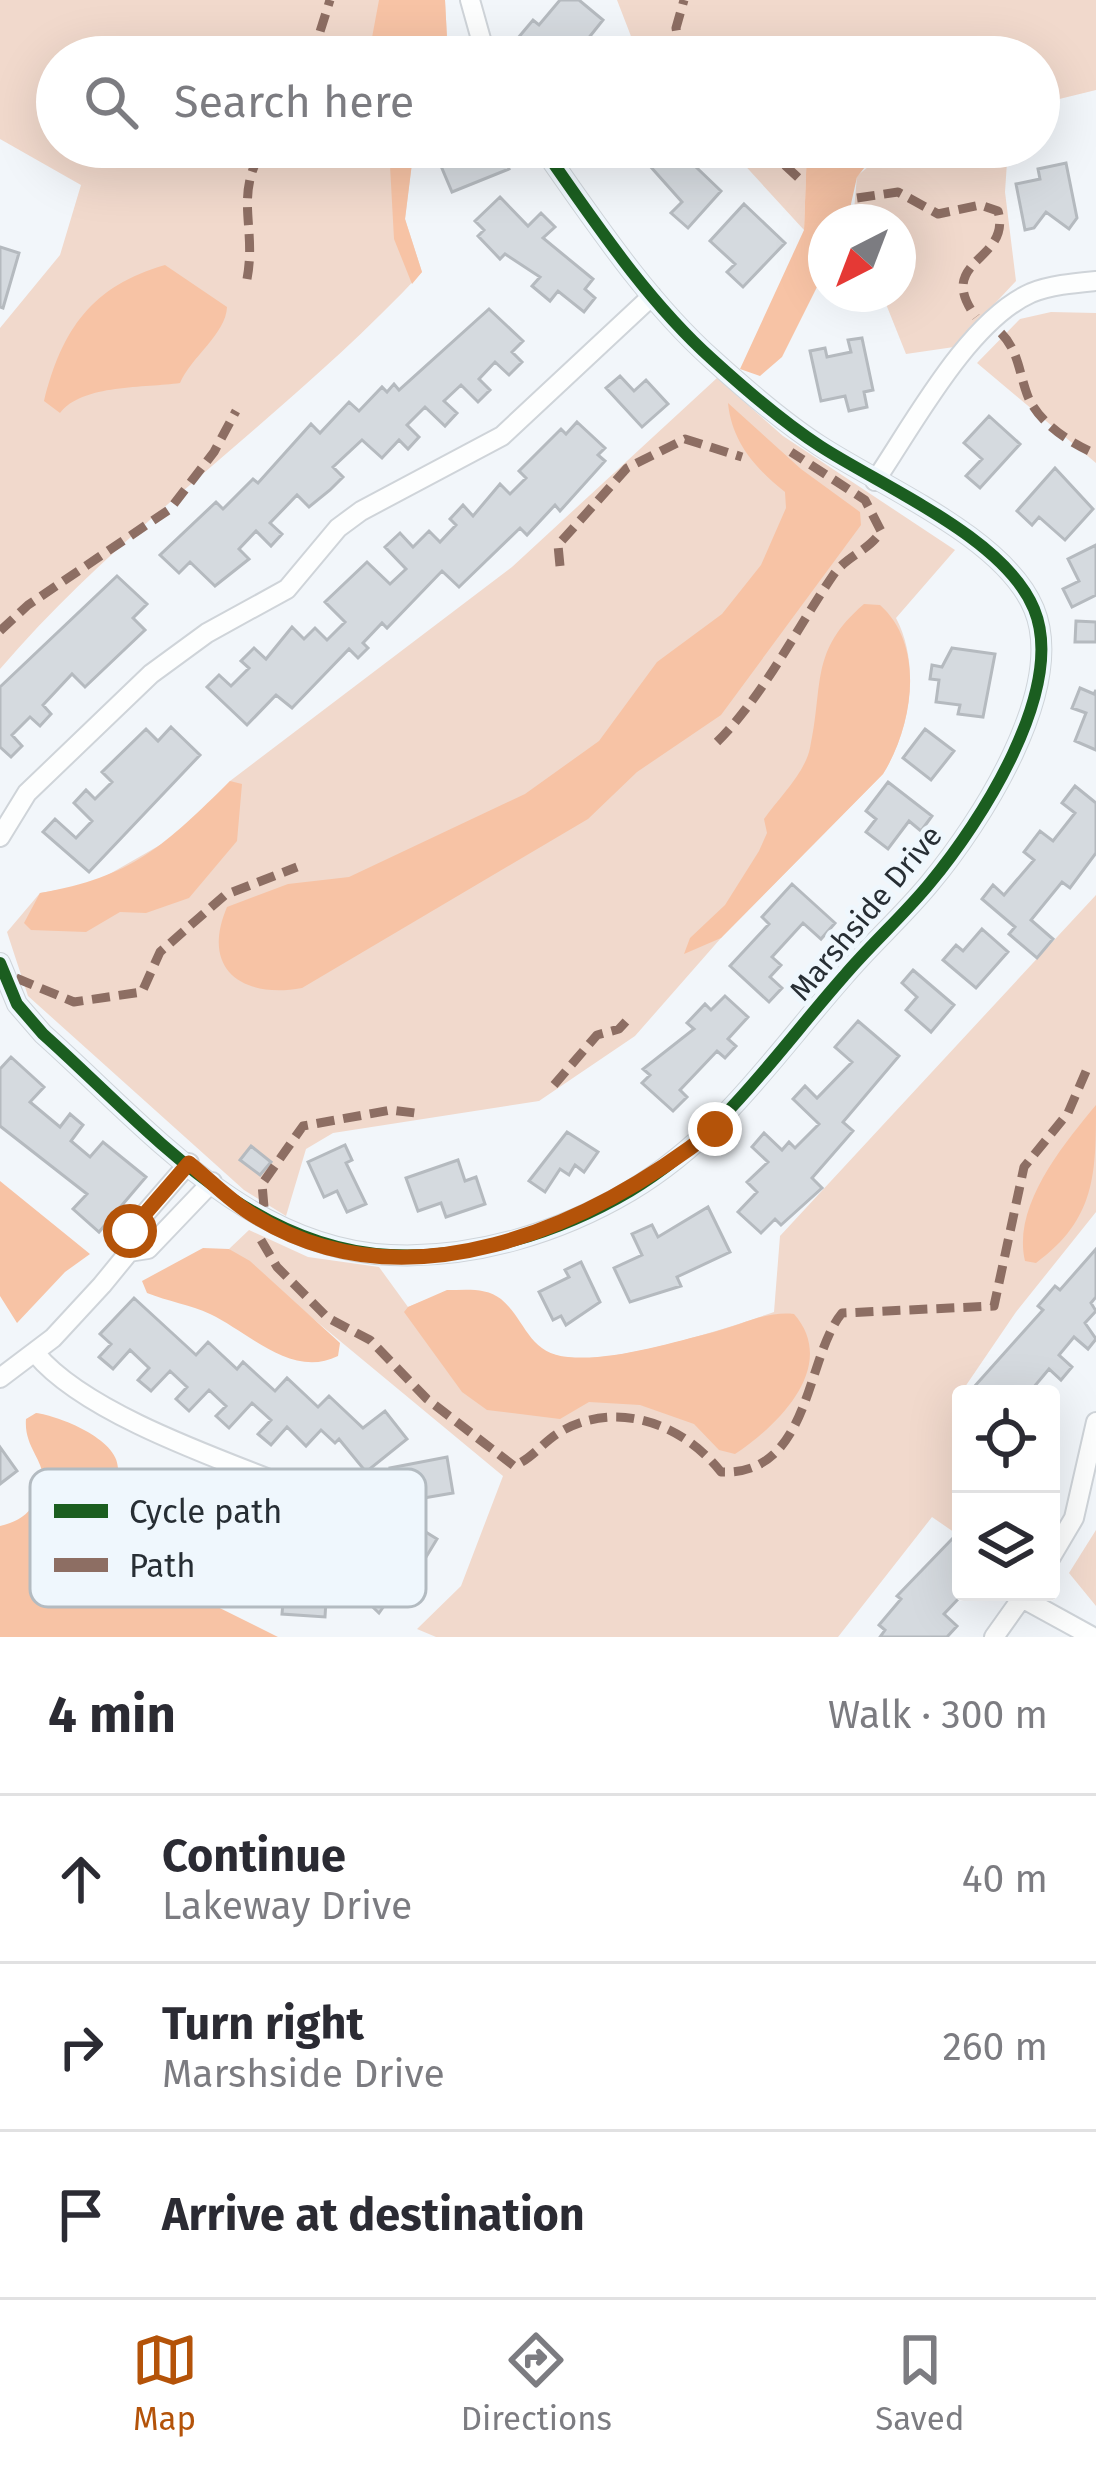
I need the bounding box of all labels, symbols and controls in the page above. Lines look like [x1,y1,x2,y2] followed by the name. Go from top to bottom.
[36,36,1060,168] search box
[78,69,144,135] icon: search
[174,75,414,129] text: Search here
[808,204,916,312] north arrow
[782,818,950,1008] street label: Marshside Drive
[688,1102,742,1156] route end
[103,1204,157,1258] route start
[952,1385,1060,1601] map controls
[952,1385,1060,1493] button: locate
[30,1469,426,1607] legend
[129,1492,282,1532] text: Cycle path
[952,1493,1060,1601] button: layers
[129,1546,196,1586] text: Path
[48,1684,176,1746] text: 4 min
[828,1692,1048,1738] text: Walk · 300 m
[162,1829,346,1883] text: Continue
[48,1846,114,1912] icon: ahead
[962,1856,1048,1902] text: 40 m
[162,1883,412,1929] text: Lakeway Drive
[162,1997,364,2051] text: Turn right
[48,2014,114,2080] icon: right
[942,2024,1048,2070] text: 260 m
[162,2051,445,2097] text: Marshside Drive
[48,2182,114,2248] icon: arrive
[162,2188,585,2242] text: Arrive at destination
[132,2327,198,2439] tab: Map
[461,2327,612,2439] tab: Directions
[875,2327,964,2439] tab: Saved

